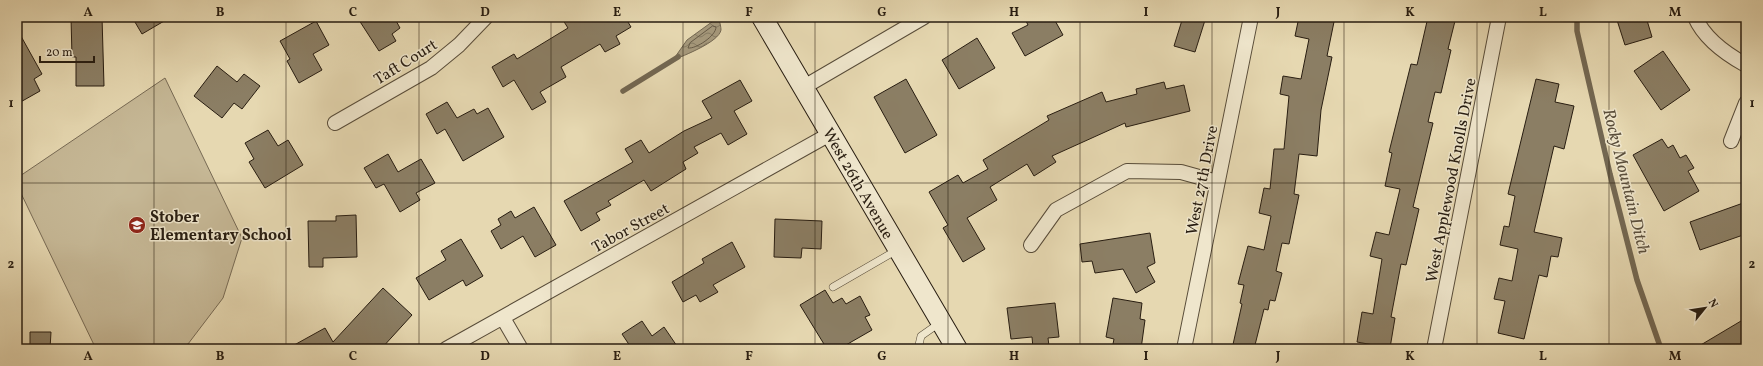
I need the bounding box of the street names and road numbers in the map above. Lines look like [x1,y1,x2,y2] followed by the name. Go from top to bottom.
[370,34,442,91] street label: Taft Court
[1421,76,1483,285] street label: West Applewood Knolls Drive
[816,124,898,244] street label: West 26th Avenue
[1182,124,1224,237] street label: West 27th Drive
[588,198,674,259] street label: Tabor Street

